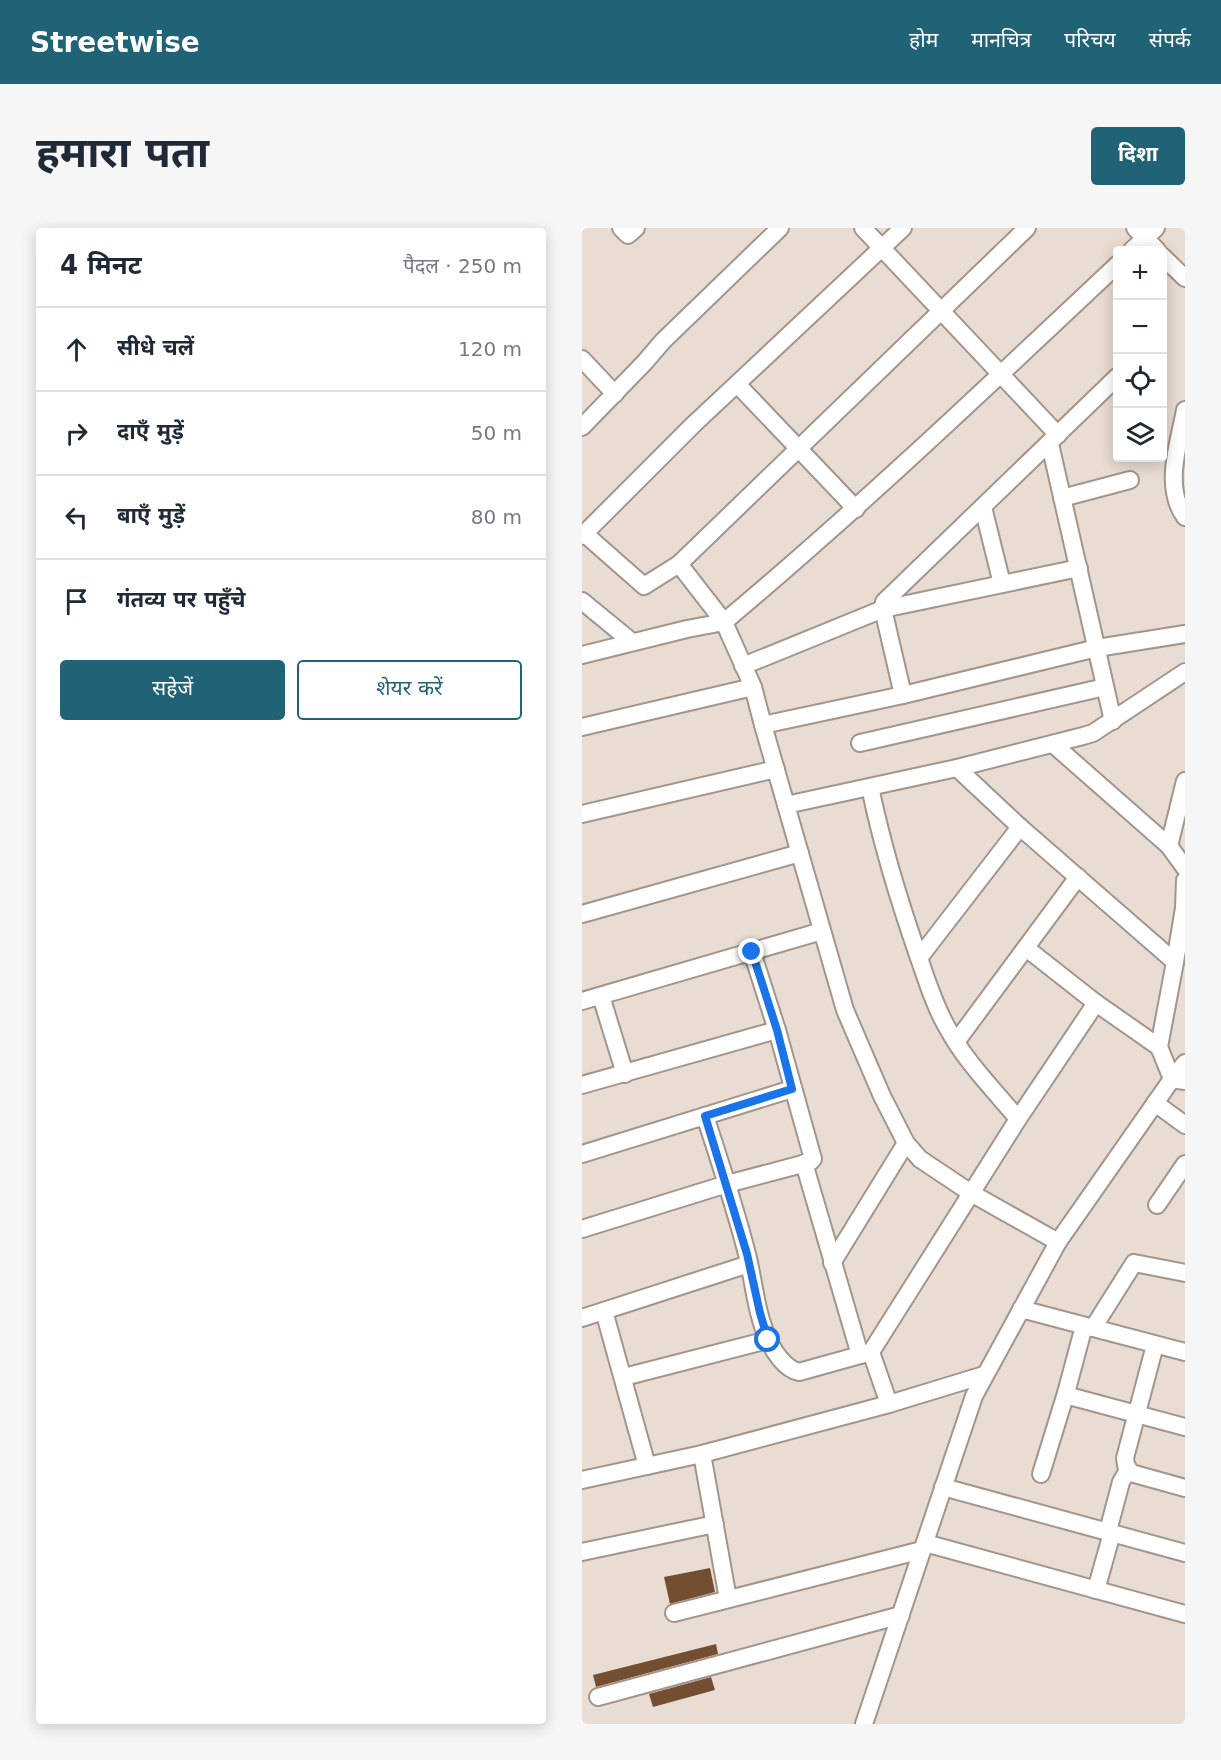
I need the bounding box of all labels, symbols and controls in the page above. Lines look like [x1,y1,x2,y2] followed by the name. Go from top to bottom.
[30,26,200,59] text: Streetwise
[909,28,938,52] text: होम
[971,28,1031,52] text: मानचित्र
[1064,28,1116,52] text: परिचय
[1149,28,1191,52] text: संपर्क
[1091,127,1185,185] button: दिशा
[36,128,209,177] text: हमारा पता
[1113,246,1167,462] map controls
[1113,246,1167,300] button: +
[60,250,142,280] text: 4 मिनट
[403,254,522,278] text: पैदल · 250 m
[1113,300,1167,354] button: −
[60,333,93,366] icon: ahead
[117,335,194,360] text: सीधे चलें
[458,337,522,361] text: 120 m
[1113,354,1167,408] button: locate
[1113,408,1167,462] button: layers
[60,417,93,450] icon: right
[117,419,184,444] text: दाएँ मुड़ें
[471,421,522,445] text: 50 m
[60,501,93,534] icon: left
[117,503,185,528] text: बाएँ मुड़ें
[471,505,522,529] text: 80 m
[60,585,93,618] icon: arrive
[117,587,245,612] text: गंतव्य पर पहुँचे
[60,660,285,720] button: सहेजें
[297,660,522,720] button: शेयर करें
[738,938,764,964] route end
[754,1326,780,1352] route start

